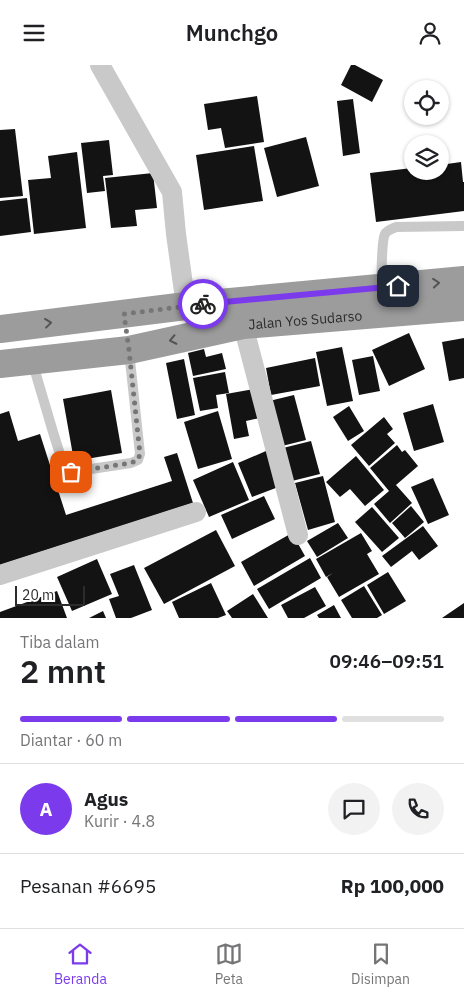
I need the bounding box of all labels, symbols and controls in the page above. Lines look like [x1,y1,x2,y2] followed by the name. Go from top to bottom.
[186,18,278,47] text: Munchgo
[20,19,48,47] icon: menu
[416,19,444,47] icon: person
[404,80,449,180] map controls
[404,80,449,125] button: locate
[404,135,449,180] button: layers
[377,265,419,307] pin
[384,272,412,300] icon: home
[433,278,441,289] one-way arrow
[178,279,228,329] courier
[189,290,217,318] icon: bike
[248,306,363,334] street label: Jalan Yos Sudarso
[45,318,53,329] one-way arrow
[168,335,177,345] one-way arrow
[50,451,92,493] pin
[57,458,85,486] icon: bag
[15,583,85,606] scale bar
[22,586,54,604] text: 20 m
[20,632,99,652] text: Tiba dalam
[330,649,444,673] text: 09:46–09:51
[20,650,106,692] text: 2 mnt
[20,730,122,750] text: Diantar · 60 m
[328,783,380,835] button: chat
[392,783,444,835] button: phone
[84,787,128,811] text: Agus
[39,797,53,821] text: A
[84,811,155,831] text: Kurir · 4.8
[20,874,156,898] text: Pesanan #6695
[341,874,444,898] text: Rp 100,000
[54,940,107,988] tab: Beranda
[215,940,243,988] tab: Peta
[351,940,410,988] tab: Disimpan

